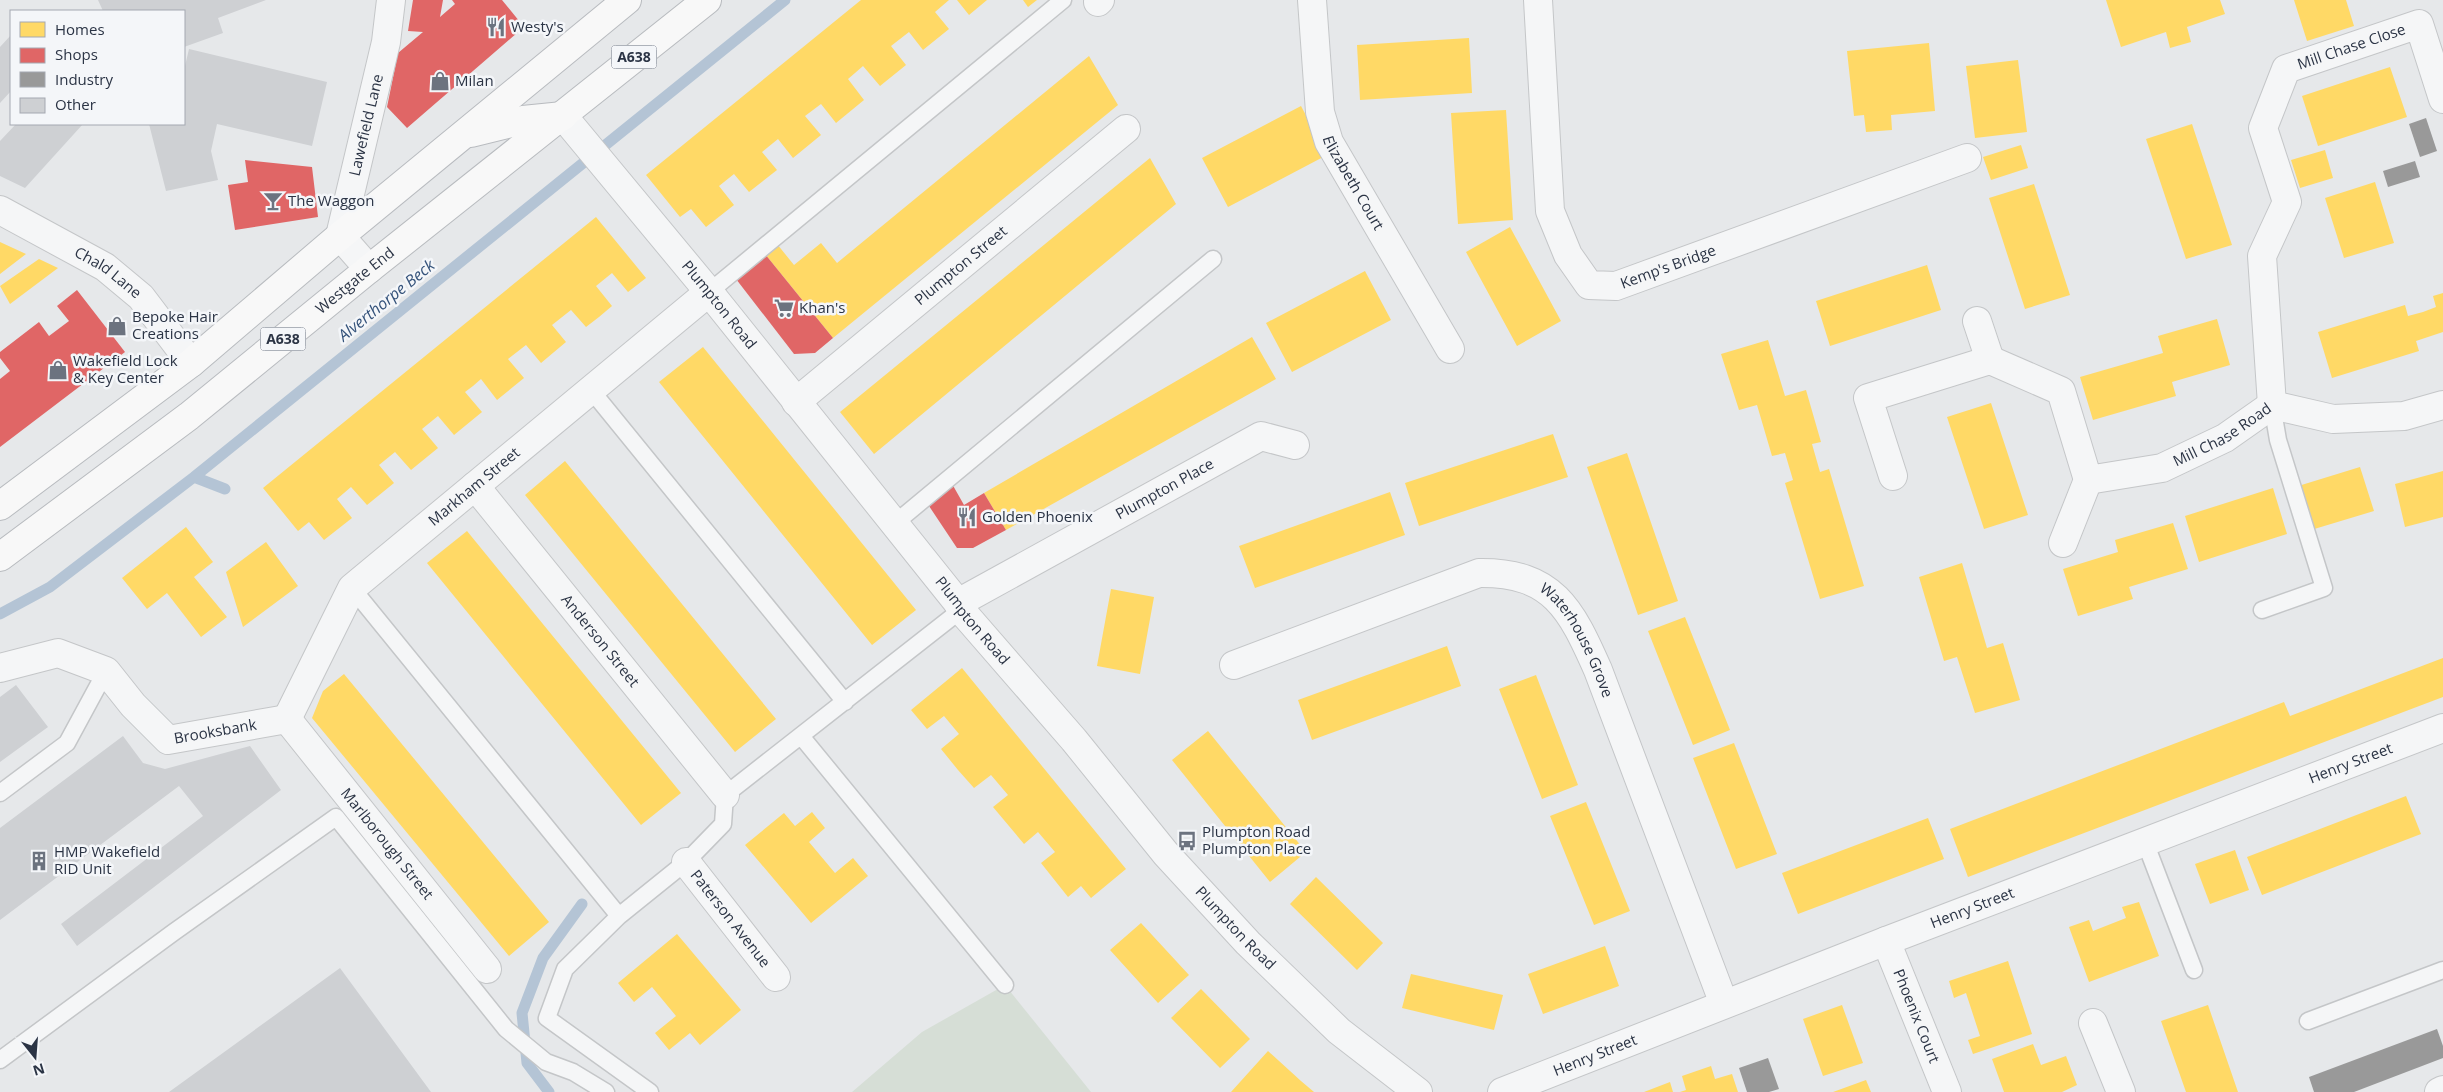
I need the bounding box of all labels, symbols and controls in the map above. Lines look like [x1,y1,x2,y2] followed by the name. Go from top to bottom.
[10,10,185,125] legend
[485,16,507,38] restaurant icon: Westy's
[511,16,564,36] place label: Westy's
[2294,18,2408,74] street label: Mill Chase Close
[55,19,105,39] text: Homes
[55,44,98,64] text: Shops
[612,46,656,68] road number: A638
[55,69,113,89] text: Industry
[429,70,451,92] shop icon: Milan
[455,70,494,90] place label: Milan
[344,72,387,178] street label: Lawefield Lane
[55,94,96,114] text: Other
[1319,133,1389,233] street label: Elizabeth Court
[262,190,284,212] bar icon: The Waggon
[288,190,374,210] place label: The Waggon
[910,221,1011,309] street label: Plumpton Street
[1617,239,1718,293] street label: Kemp's Bridge
[71,241,146,302] street label: Chald Lane
[311,242,398,318] street label: Westgate End
[332,253,440,346] water label: Alverthorpe Beck
[678,256,762,353] street label: Plumpton Road
[773,297,795,319] supermarket icon: Khan's
[799,297,845,317] place label: Khan's
[132,306,218,343] place label: Bepoke Hair Creations
[106,315,128,337] shop icon: Bepoke Hair Creations
[260,328,306,350] road number: A638
[73,350,178,387] place label: Wakefield Lock & Key Center
[47,359,69,381] shop icon: Wakefield Lock & Key Center
[2169,398,2275,470] street label: Mill Chase Road
[424,442,524,530] street label: Markham Street
[1111,453,1217,523] street label: Plumpton Place
[956,506,978,528] restaurant icon: Golden Phoenix
[982,506,1093,526] place label: Golden Phoenix
[931,572,1015,668] street label: Plumpton Road
[1536,578,1618,700] street label: Waterhouse Grove
[557,590,644,691] street label: Anderson Street
[172,714,258,748] street label: Brooksbank
[2305,737,2395,788] street label: Henry Street
[337,783,439,903] street label: Marlborough Street
[1202,821,1311,858] place label: Plumpton Road Plumpton Place
[1176,830,1198,852] bus stop icon: Plumpton Road Plumpton Place
[54,841,160,878] place label: HMP Wakefield RID Unit
[28,850,50,872] building icon: HMP Wakefield RID Unit
[687,865,776,971] street label: Paterson Avenue
[1191,881,1281,974] street label: Plumpton Road
[1927,882,2017,932] street label: Henry Street
[1889,966,1945,1066] street label: Phoenix Court
[1550,1029,1639,1080] street label: Henry Street
[10,1032,60,1082] north arrow
[31,1059,47,1081] text: N

